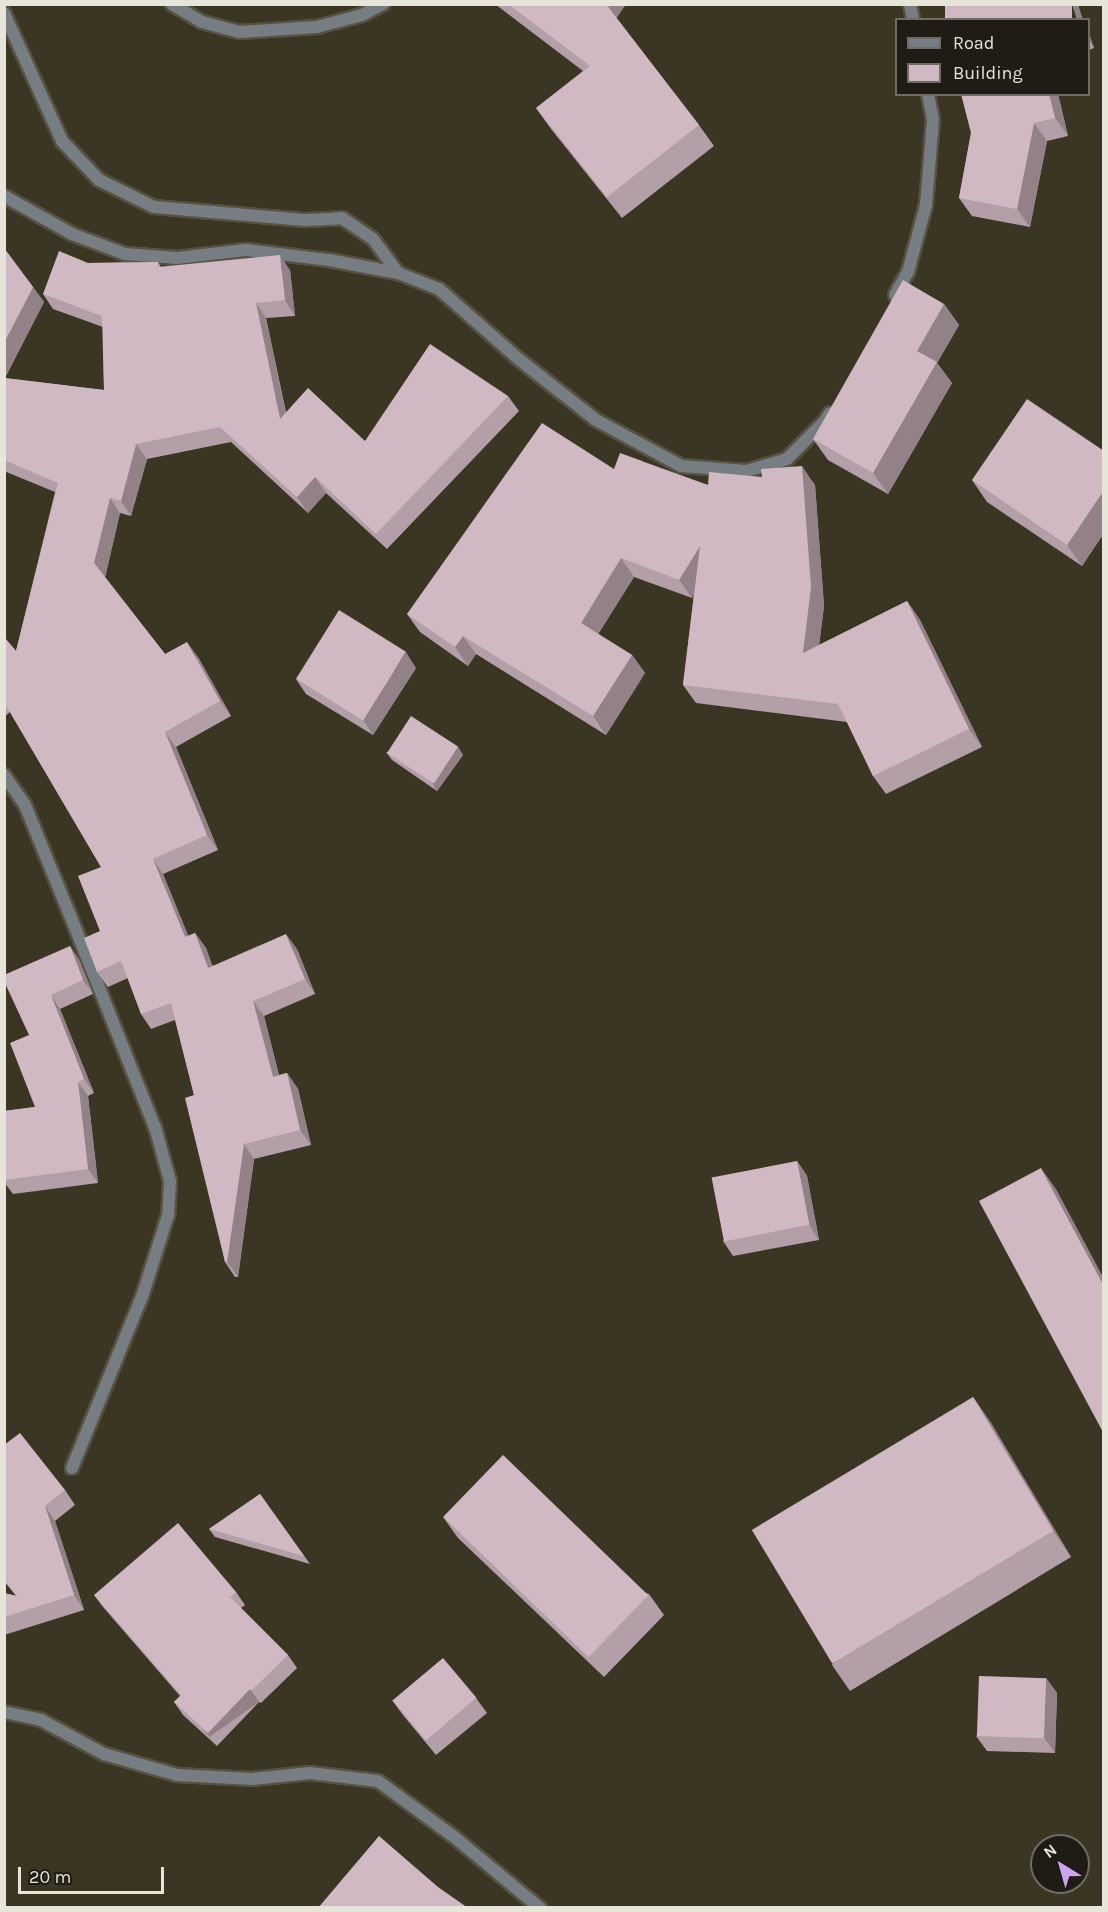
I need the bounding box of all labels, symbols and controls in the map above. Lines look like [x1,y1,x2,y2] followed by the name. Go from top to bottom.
[895,18,1090,96] legend
[953,32,994,54] text: Road
[953,62,1023,84] text: Building
[1030,1834,1090,1894] north arrow
[1040,1840,1060,1862] text: N
[21,1855,166,1893] scale bar
[29,1866,71,1888] text: 20 m

